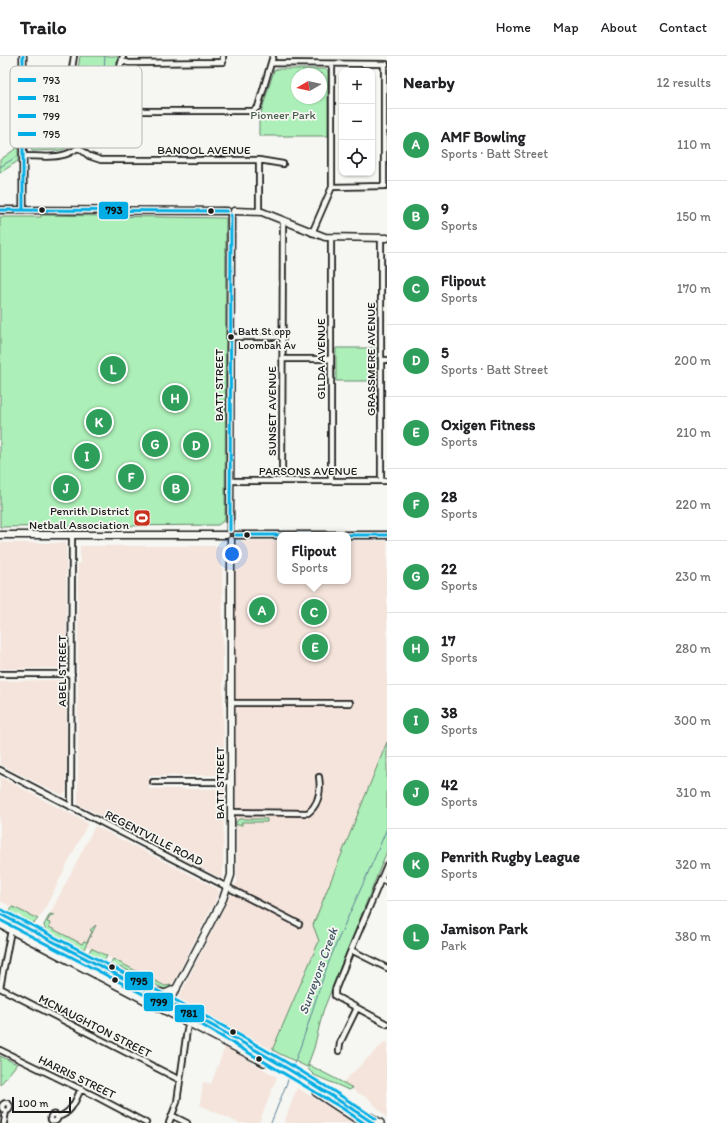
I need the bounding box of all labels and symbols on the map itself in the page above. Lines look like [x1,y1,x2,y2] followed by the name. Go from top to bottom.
[10,66,142,148] legend
[291,68,327,104] north arrow
[43,74,60,87] text: 793
[43,92,60,105] text: 781
[250,108,316,122] park label: Pioneer Park
[43,110,60,123] text: 799
[43,128,60,141] text: 795
[157,143,251,157] street label: BANOOL AVENUE
[98,201,129,220] line badge: 793
[104,204,123,217] text: 793
[37,205,47,215] unlabelled marker
[206,206,216,216] unlabelled marker
[364,302,378,416] street label: GRASSMERE AVENUE
[314,318,328,400] street label: GILDA AVENUE
[238,325,296,352] place label: Batt St opp Loombah Av
[226,332,236,342] marker: Batt St opp Loombah Av
[212,348,226,421] street label: BATT STREET
[100,354,126,384] pin: L
[265,366,279,456] street label: SUNSET AVENUE
[162,383,188,413] pin: H
[86,407,112,437] pin: K
[142,429,168,459] pin: G
[183,430,209,460] pin: D
[74,441,100,471] pin: I
[118,462,144,492] pin: F
[259,464,358,478] street label: PARSONS AVENUE
[53,473,79,503] pin: J
[163,473,189,503] pin: B
[29,504,129,532] place label: Penrith District Netball Association
[132,508,152,528] sports icon: Penrith District Netball Association
[242,530,252,540] unlabelled marker
[222,544,242,564] your location
[249,595,275,625] pin: A
[301,597,327,627] pin: C
[302,632,328,662] pin: E
[55,635,69,707] street label: ABEL STREET
[213,746,227,819] street label: BATT STREET
[103,807,206,869] street label: REGENTVILLE ROAD
[295,924,341,1016] water label: Surveyors Creek
[107,962,117,972] unlabelled marker
[124,971,154,991] line badge: 795
[110,975,120,985] unlabelled marker
[130,975,148,988] text: 795
[36,992,154,1061] street label: MCNAUGHTON STREET
[143,992,174,1012] line badge: 799
[150,996,168,1009] text: 799
[174,1004,205,1023] line badge: 781
[180,1007,198,1020] text: 781
[228,1027,238,1037] unlabelled marker
[36,1052,118,1102] street label: HARRIS STREET
[254,1054,264,1064] unlabelled marker
[12,1095,71,1114] scale bar

